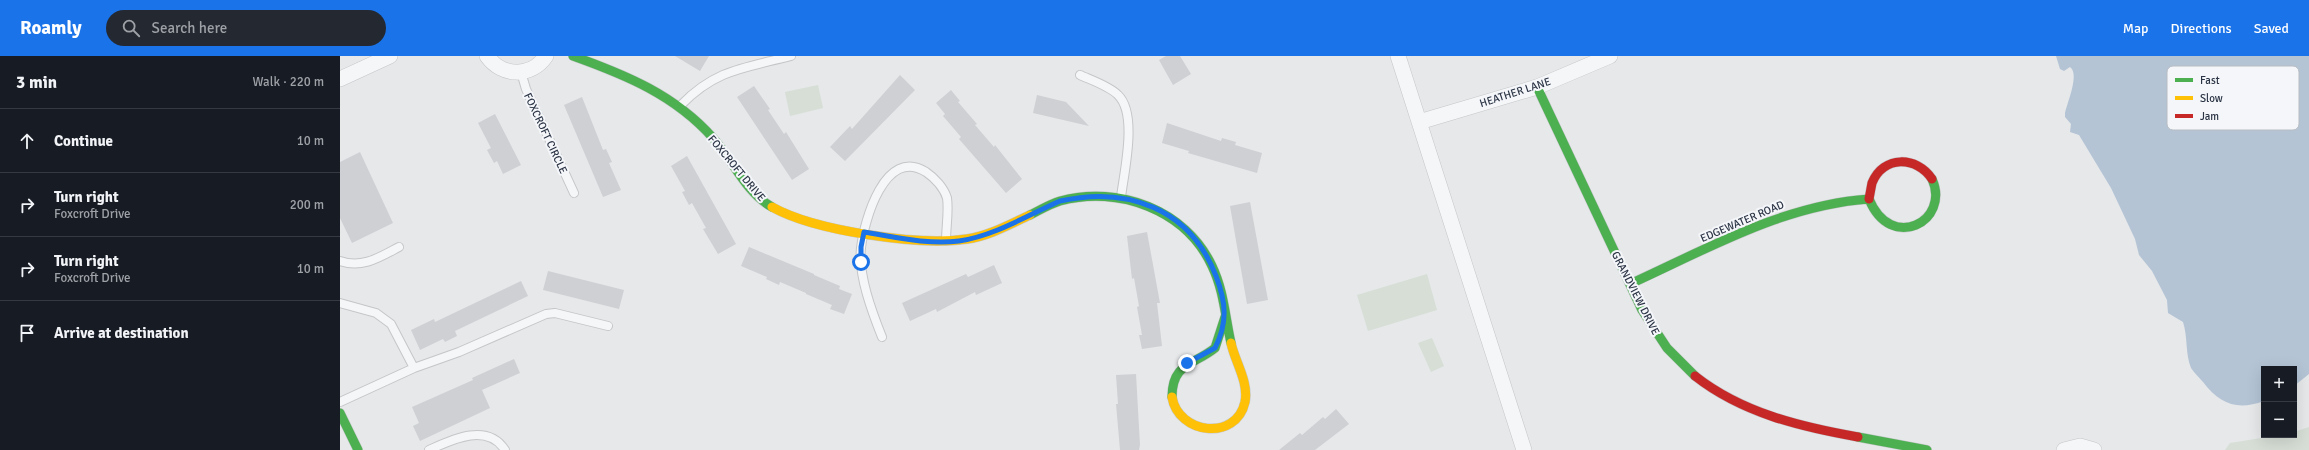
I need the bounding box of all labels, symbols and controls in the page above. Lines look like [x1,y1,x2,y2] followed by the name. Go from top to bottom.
[106,10,386,46] search box
[20,16,82,40] text: Roamly
[120,17,142,39] icon: search
[152,19,227,37] text: Search here
[2123,20,2149,37] text: Map
[2171,20,2232,37] text: Directions
[2254,20,2289,37] text: Saved
[2167,66,2299,130] legend
[16,72,57,93] text: 3 min
[253,74,324,90] text: Walk · 220 m
[2200,74,2220,87] text: Fast
[1478,75,1552,110] street label: HEATHER LANE
[521,91,570,176] street label: FOXCROFT CIRCLE
[2200,92,2223,105] text: Slow
[2200,110,2219,123] text: Jam
[16,130,38,152] icon: ahead
[54,132,113,150] text: Continue
[297,133,324,149] text: 10 m
[705,133,768,204] street label: FOXCROFT DRIVE
[54,188,119,206] text: Turn right
[16,194,38,216] icon: right
[290,197,324,213] text: 200 m
[1698,198,1786,245] street label: EDGEWATER ROAD
[54,206,130,222] text: Foxcroft Drive
[1609,249,1662,337] street label: GRANDVIEW DRIVE
[54,252,119,270] text: Turn right
[852,253,870,271] route start
[16,258,38,280] icon: right
[297,261,324,277] text: 10 m
[54,270,130,286] text: Foxcroft Drive
[16,322,38,344] icon: arrive
[54,324,189,342] text: Arrive at destination
[1178,354,1196,372] route end
[2261,366,2297,438] map controls
[2261,366,2297,402] button: +
[2261,402,2297,438] button: −

